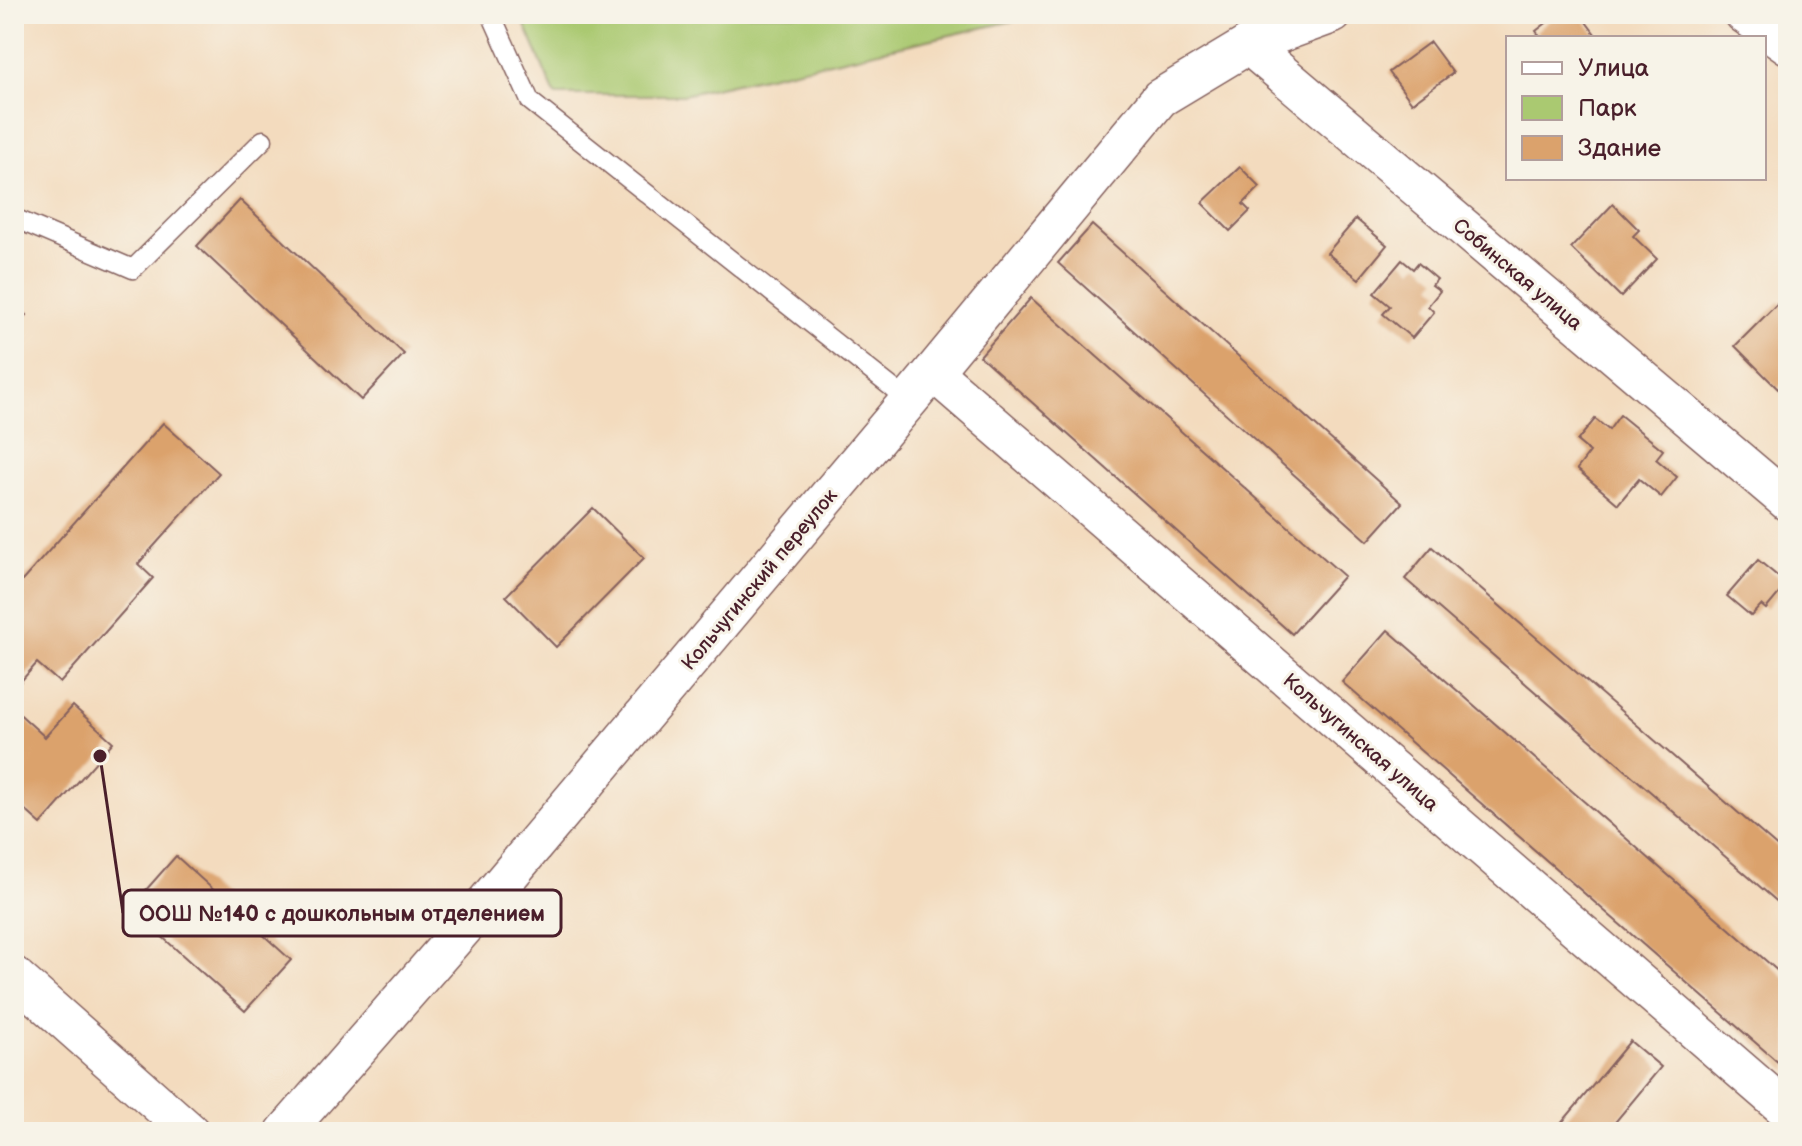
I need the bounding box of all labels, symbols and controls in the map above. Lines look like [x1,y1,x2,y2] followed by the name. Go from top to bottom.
[1506,36,1766,180] legend
[1578,54,1649,83] text: Улица
[1578,94,1637,123] text: Парк
[1578,134,1661,163] text: Здание
[1448,214,1587,336] street label: Собинская улица
[677,484,843,675] street label: Кольчугинский переулок
[1278,669,1443,817] street label: Кольчугинская улица
[123,890,561,936] callout: ООШ №140 с дошкольным отделением
[139,901,545,928] text: ООШ №140 с дошкольным отделением

